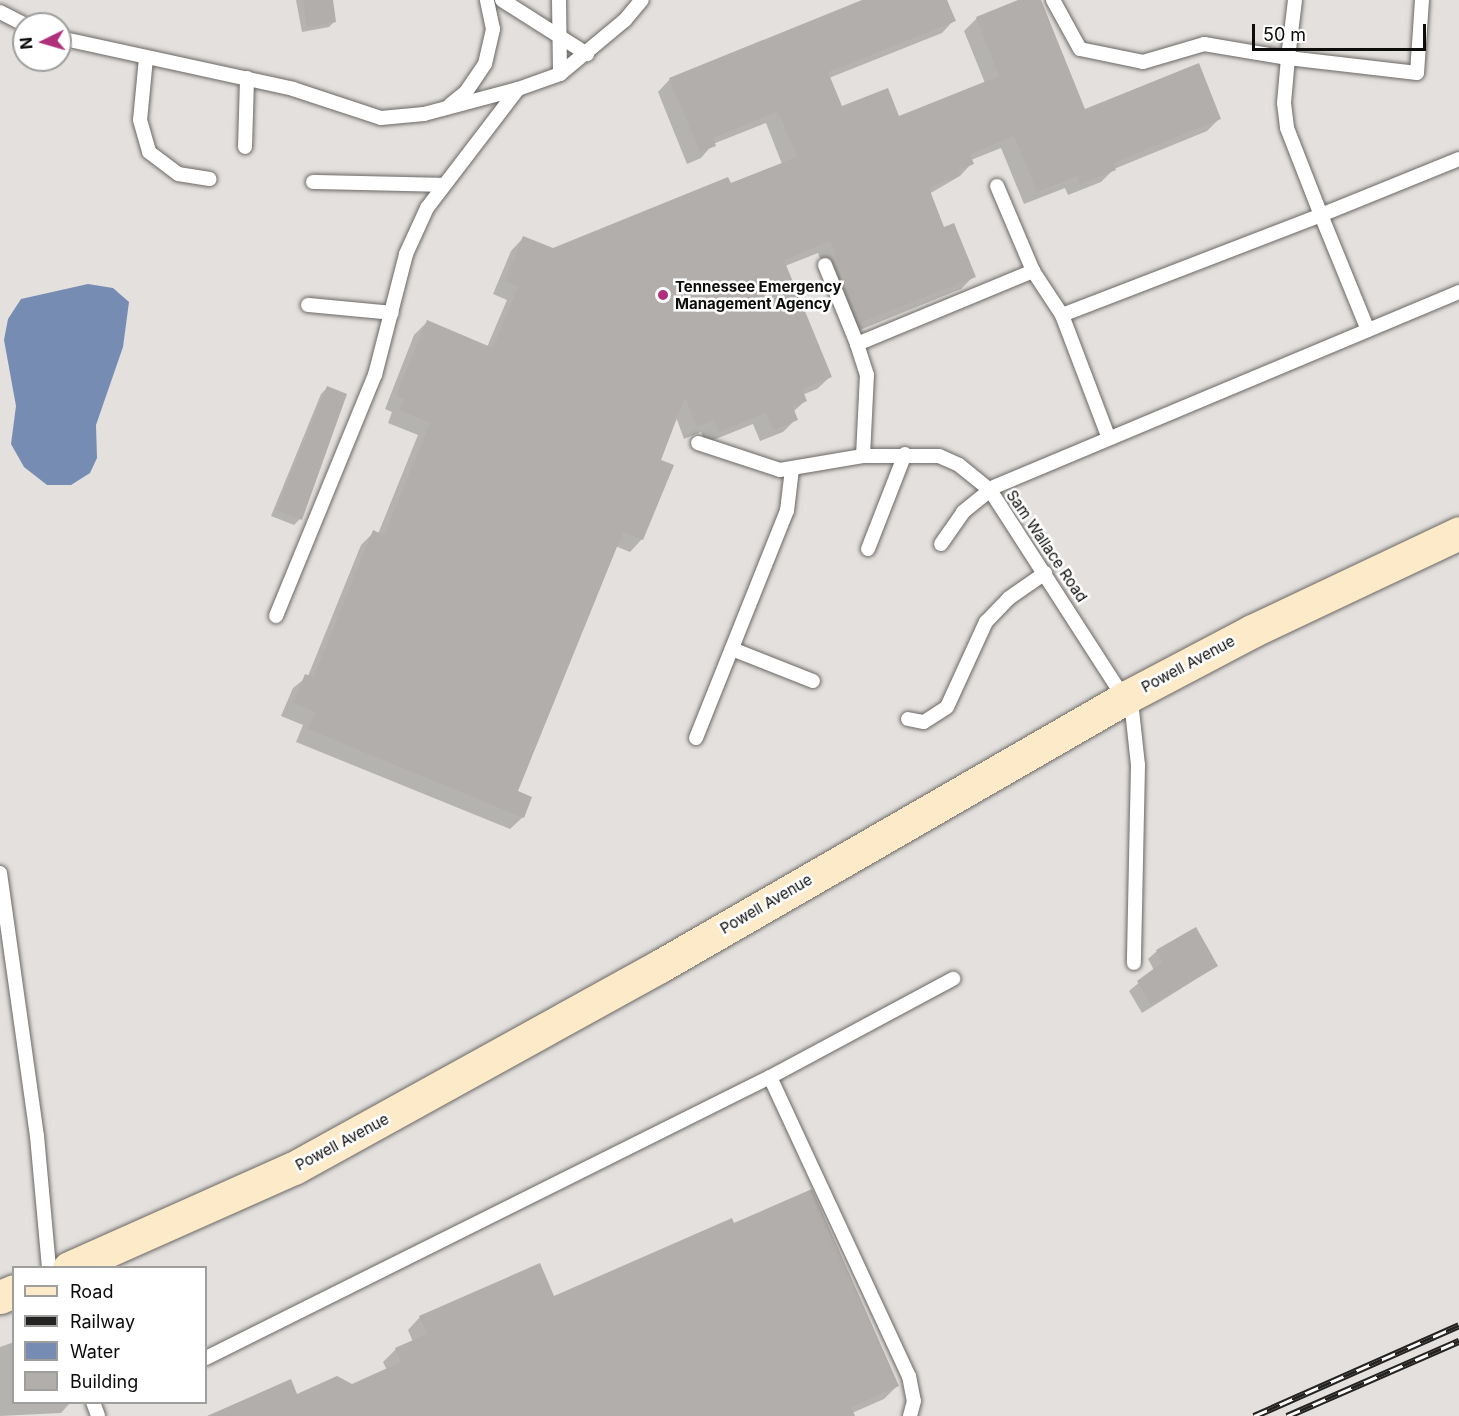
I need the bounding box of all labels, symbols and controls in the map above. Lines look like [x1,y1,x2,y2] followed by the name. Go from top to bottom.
[12,12,72,72] north arrow
[1255,12,1429,50] scale bar
[1263,24,1306,45] text: 50 m
[16,36,37,50] text: N
[675,277,841,312] place label: Tennessee Emergency Management Agency
[656,288,670,302] marker: Tennessee Emergency Management Agency
[1003,487,1091,605] street label: Sam Wallace Road
[1138,632,1238,696] street label: Powell Avenue
[717,870,815,938] street label: Powell Avenue
[292,1110,392,1174] street label: Powell Avenue
[12,1266,207,1404] legend
[70,1281,113,1302] text: Road
[70,1311,135,1332] text: Railway
[70,1341,120,1362] text: Water
[70,1371,138,1392] text: Building

